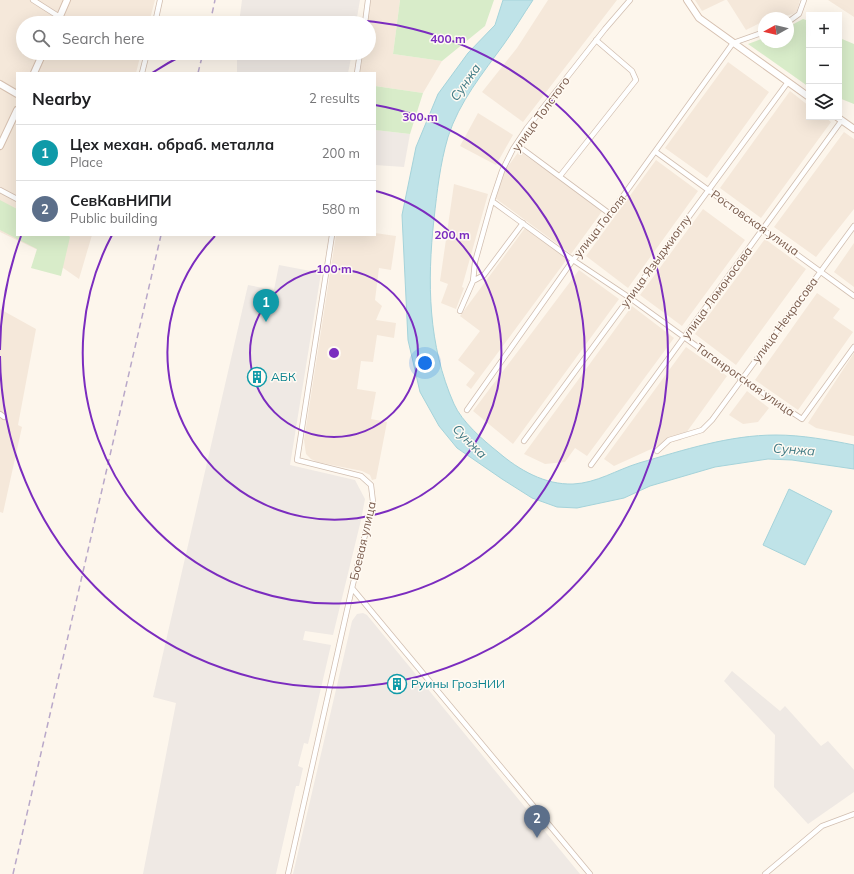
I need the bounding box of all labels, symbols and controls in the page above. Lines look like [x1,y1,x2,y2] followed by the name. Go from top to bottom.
[758,12,794,48] north arrow
[806,12,842,120] map controls
[806,12,842,48] button: +
[16,16,376,60] search box
[30,27,52,49] icon: search
[62,29,144,48] text: Search here
[430,31,466,46] text: 400 m
[806,48,842,84] button: −
[446,60,484,104] water label: Сунжа
[508,73,573,154] street label: улица Толстого
[806,84,842,120] button: layers
[32,88,91,109] text: Nearby
[309,90,360,106] text: 2 results
[402,109,438,124] text: 300 m
[70,135,274,154] text: Цех механ. обраб. металла
[41,145,49,161] text: 1
[322,145,360,161] text: 200 m
[70,154,103,170] text: Place
[708,187,802,259] street label: Ростовская улица
[70,191,172,210] text: СевКавНИПИ
[570,191,629,260] street label: улица Гоголя
[41,201,49,217] text: 2
[322,201,360,217] text: 580 m
[70,210,158,226] text: Public building
[617,211,695,310] street label: улица Языджиоглу
[434,227,470,242] text: 200 m
[678,244,755,342] street label: улица Ломоносова
[316,261,352,276] text: 100 m
[749,274,821,365] street label: улица Некрасова
[253,289,279,322] pin: 1
[693,340,798,419] street label: Таганрогская улица
[327,346,341,360] centre of rings
[415,353,435,373] your location
[246,366,268,388] building icon: АБК
[271,369,296,384] place label: АБК
[450,421,491,462] water label: Сунжа
[773,440,816,458] water label: Сунжа
[346,500,379,582] street label: Боевая улица
[386,673,408,695] building icon: Руины ГрозНИИ
[411,676,505,691] place label: Руины ГрозНИИ
[524,805,550,838] pin: 2

